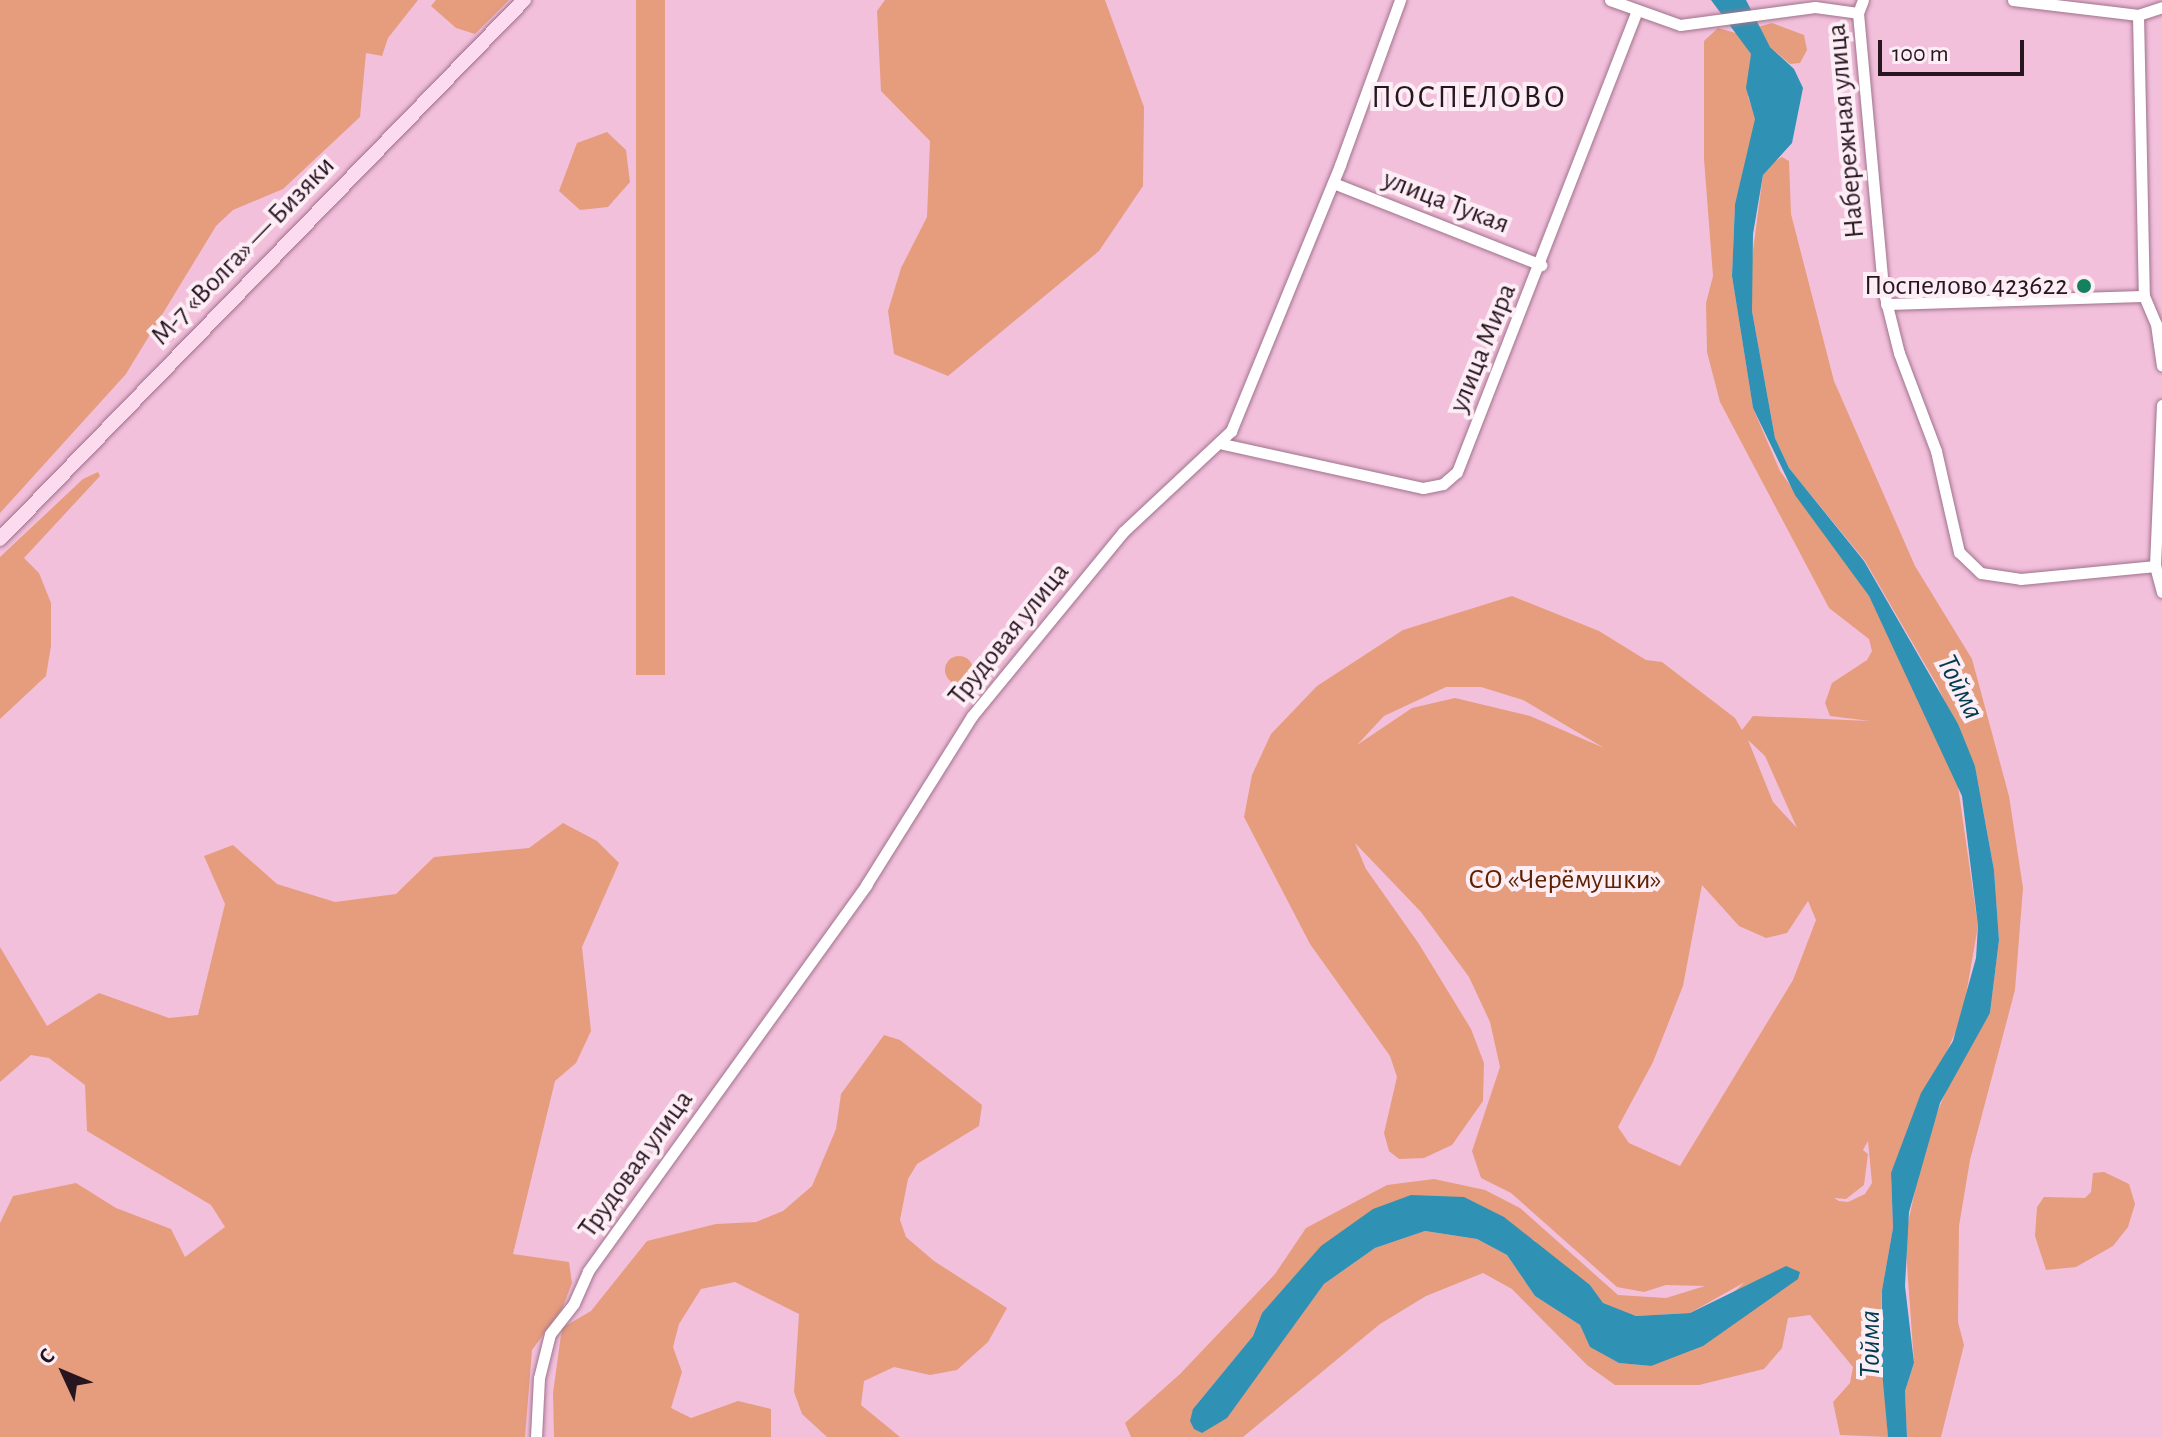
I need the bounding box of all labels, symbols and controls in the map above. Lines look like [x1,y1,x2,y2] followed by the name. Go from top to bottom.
[1820,22,1872,240] street label: Набережная улица
[1882,24,2028,74] scale bar
[1892,42,1949,66] text: 100 m
[1371,78,1567,116] district label: ПОСПЕЛОВО
[144,149,342,353] street label: М-7 «Волга» — Бизяки
[1378,163,1514,241] street label: улица Тукая
[1864,269,2068,303] place label: Поспелово 423622
[2075,277,2093,295] marker: Поспелово 423622
[1442,279,1524,417] street label: улица Мира
[941,556,1077,712] street label: Трудовая улица
[1929,649,1991,725] water label: Тойма
[1468,863,1662,897] park label: СО «Черёмушки»
[571,1084,701,1244] street label: Трудовая улица
[1852,1310,1888,1378] water label: Тойма
[24,1333,104,1413] north arrow
[35,1344,59,1368] text: С

